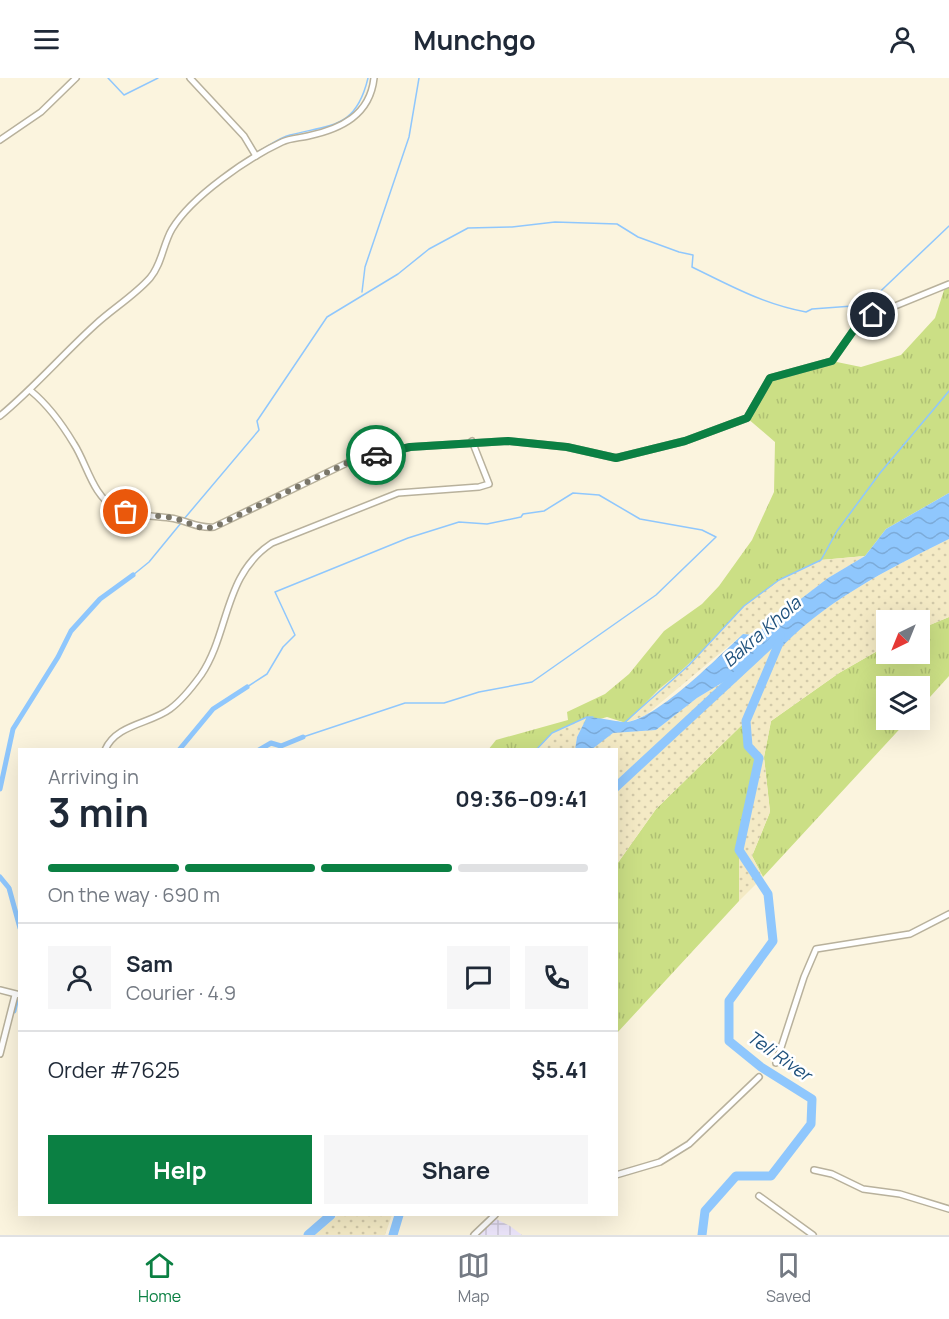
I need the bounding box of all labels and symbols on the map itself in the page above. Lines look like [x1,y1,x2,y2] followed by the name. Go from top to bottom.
[847,289,898,340] pin
[346,425,406,485] courier
[100,486,151,537] pin
[717,590,806,672] water label: Bakra Khola
[876,610,930,664] north arrow
[743,1024,818,1087] water label: Teli River

